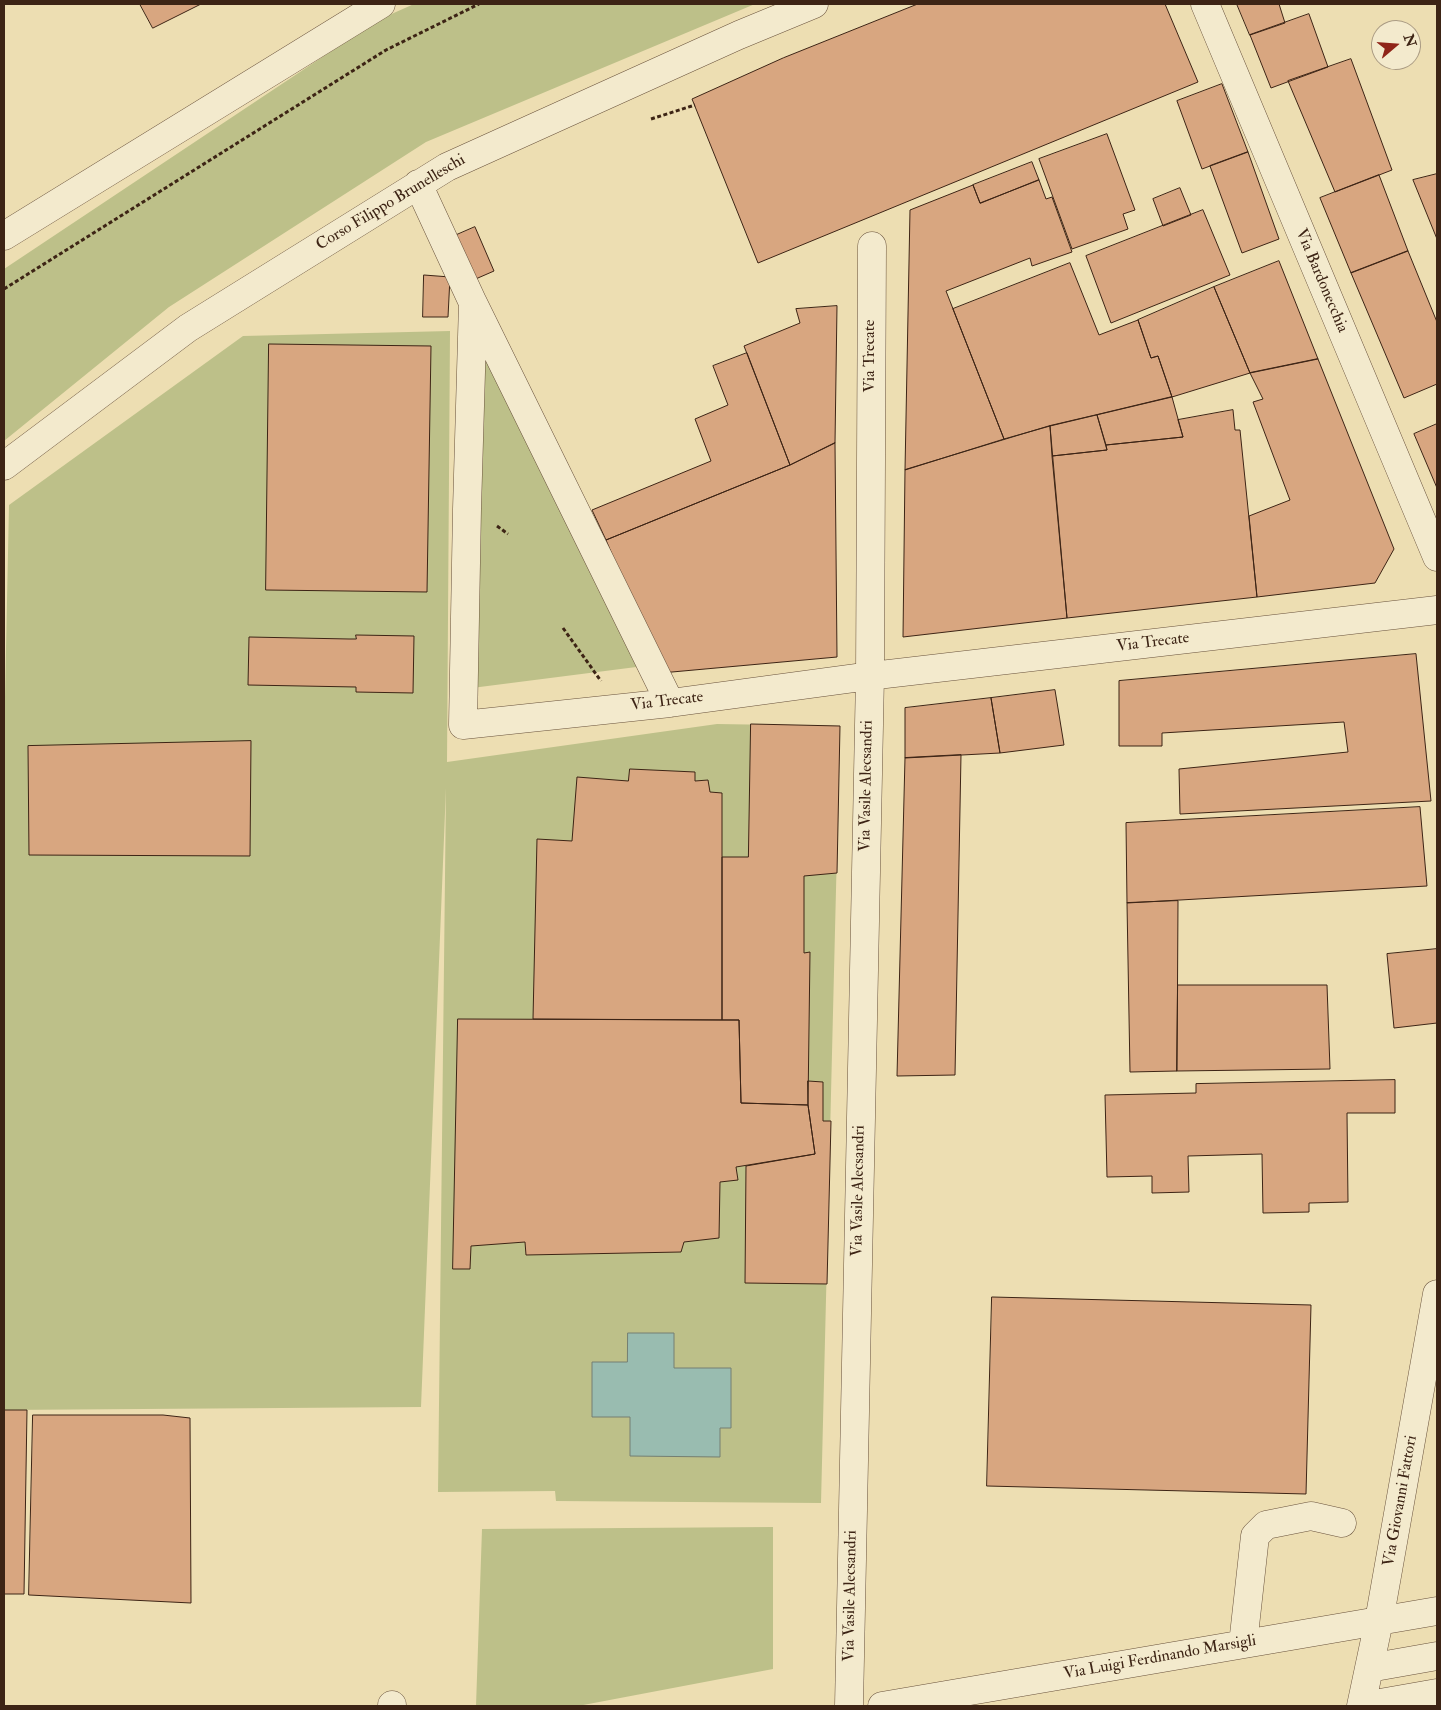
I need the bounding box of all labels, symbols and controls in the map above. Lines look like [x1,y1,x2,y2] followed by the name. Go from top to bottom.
[1371,20,1421,70] north arrow
[1400,32,1420,49] text: N
[313,151,469,255] street label: Corso Filippo Brunelleschi
[1290,226,1352,336] street label: Via Bardonecchia
[861,319,881,393] street label: Via Trecate
[1116,629,1190,657] street label: Via Trecate
[630,688,704,716] street label: Via Trecate
[856,720,878,852] street label: Via Vasile Alecsandri
[848,1125,870,1257] street label: Via Vasile Alecsandri
[1380,1434,1422,1568] street label: Via Giovanni Fattori
[840,1530,862,1662] street label: Via Vasile Alecsandri
[1062,1632,1258,1684] street label: Via Luigi Ferdinando Marsigli

